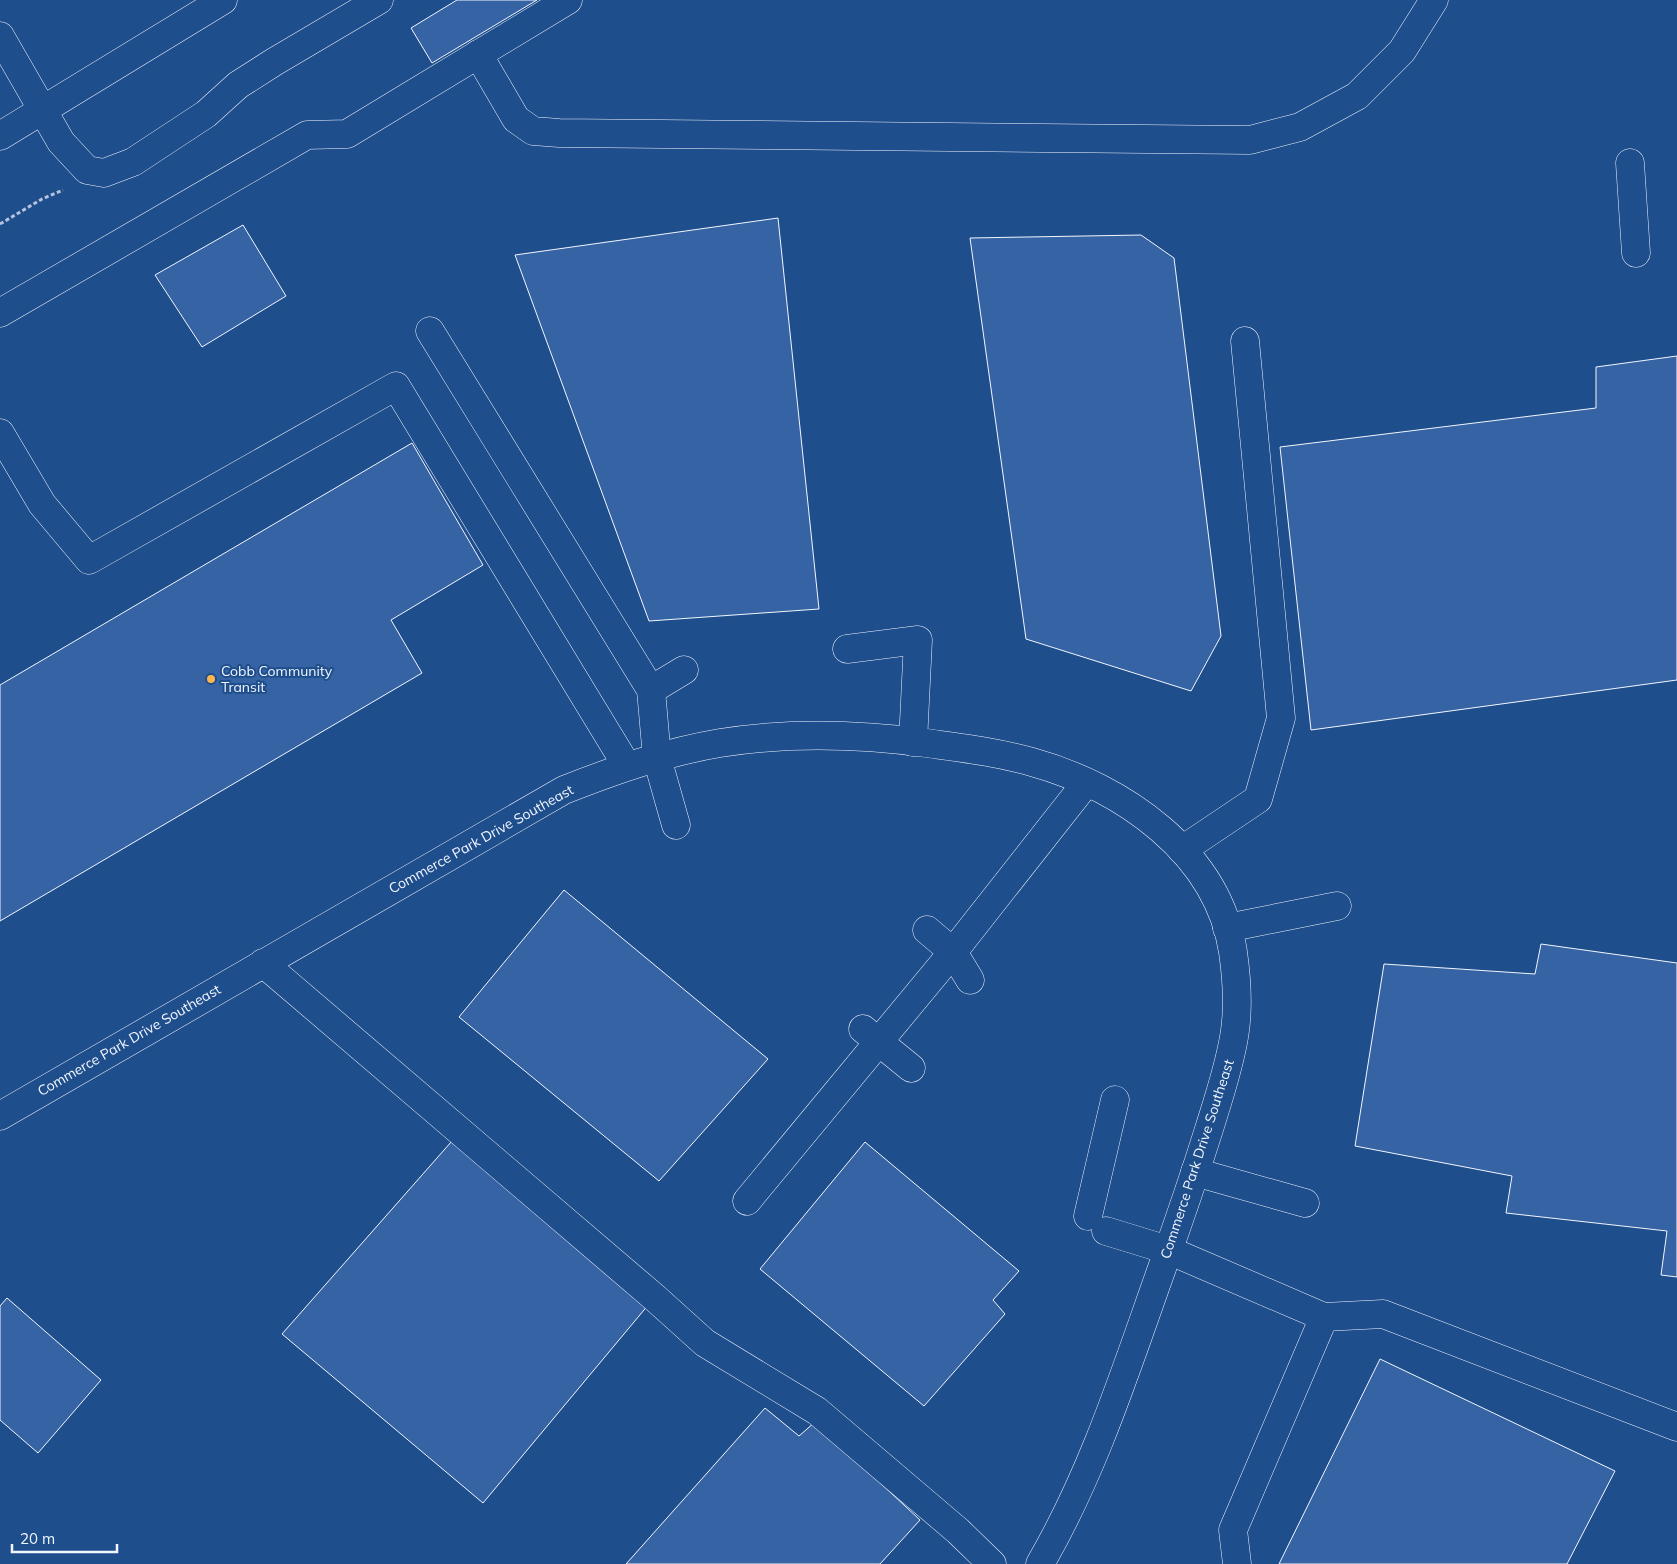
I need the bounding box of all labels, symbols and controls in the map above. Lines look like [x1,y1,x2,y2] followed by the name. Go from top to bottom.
[221,662,333,696] place label: Cobb Community Transit
[205,673,217,685] marker: Cobb Community Transit
[385,781,577,897] street label: Commerce Park Drive Southeast
[34,980,224,1100] street label: Commerce Park Drive Southeast
[1156,1057,1238,1261] street label: Commerce Park Drive Southeast
[12,1522,118,1554] scale bar
[20,1529,55,1548] text: 20 m

